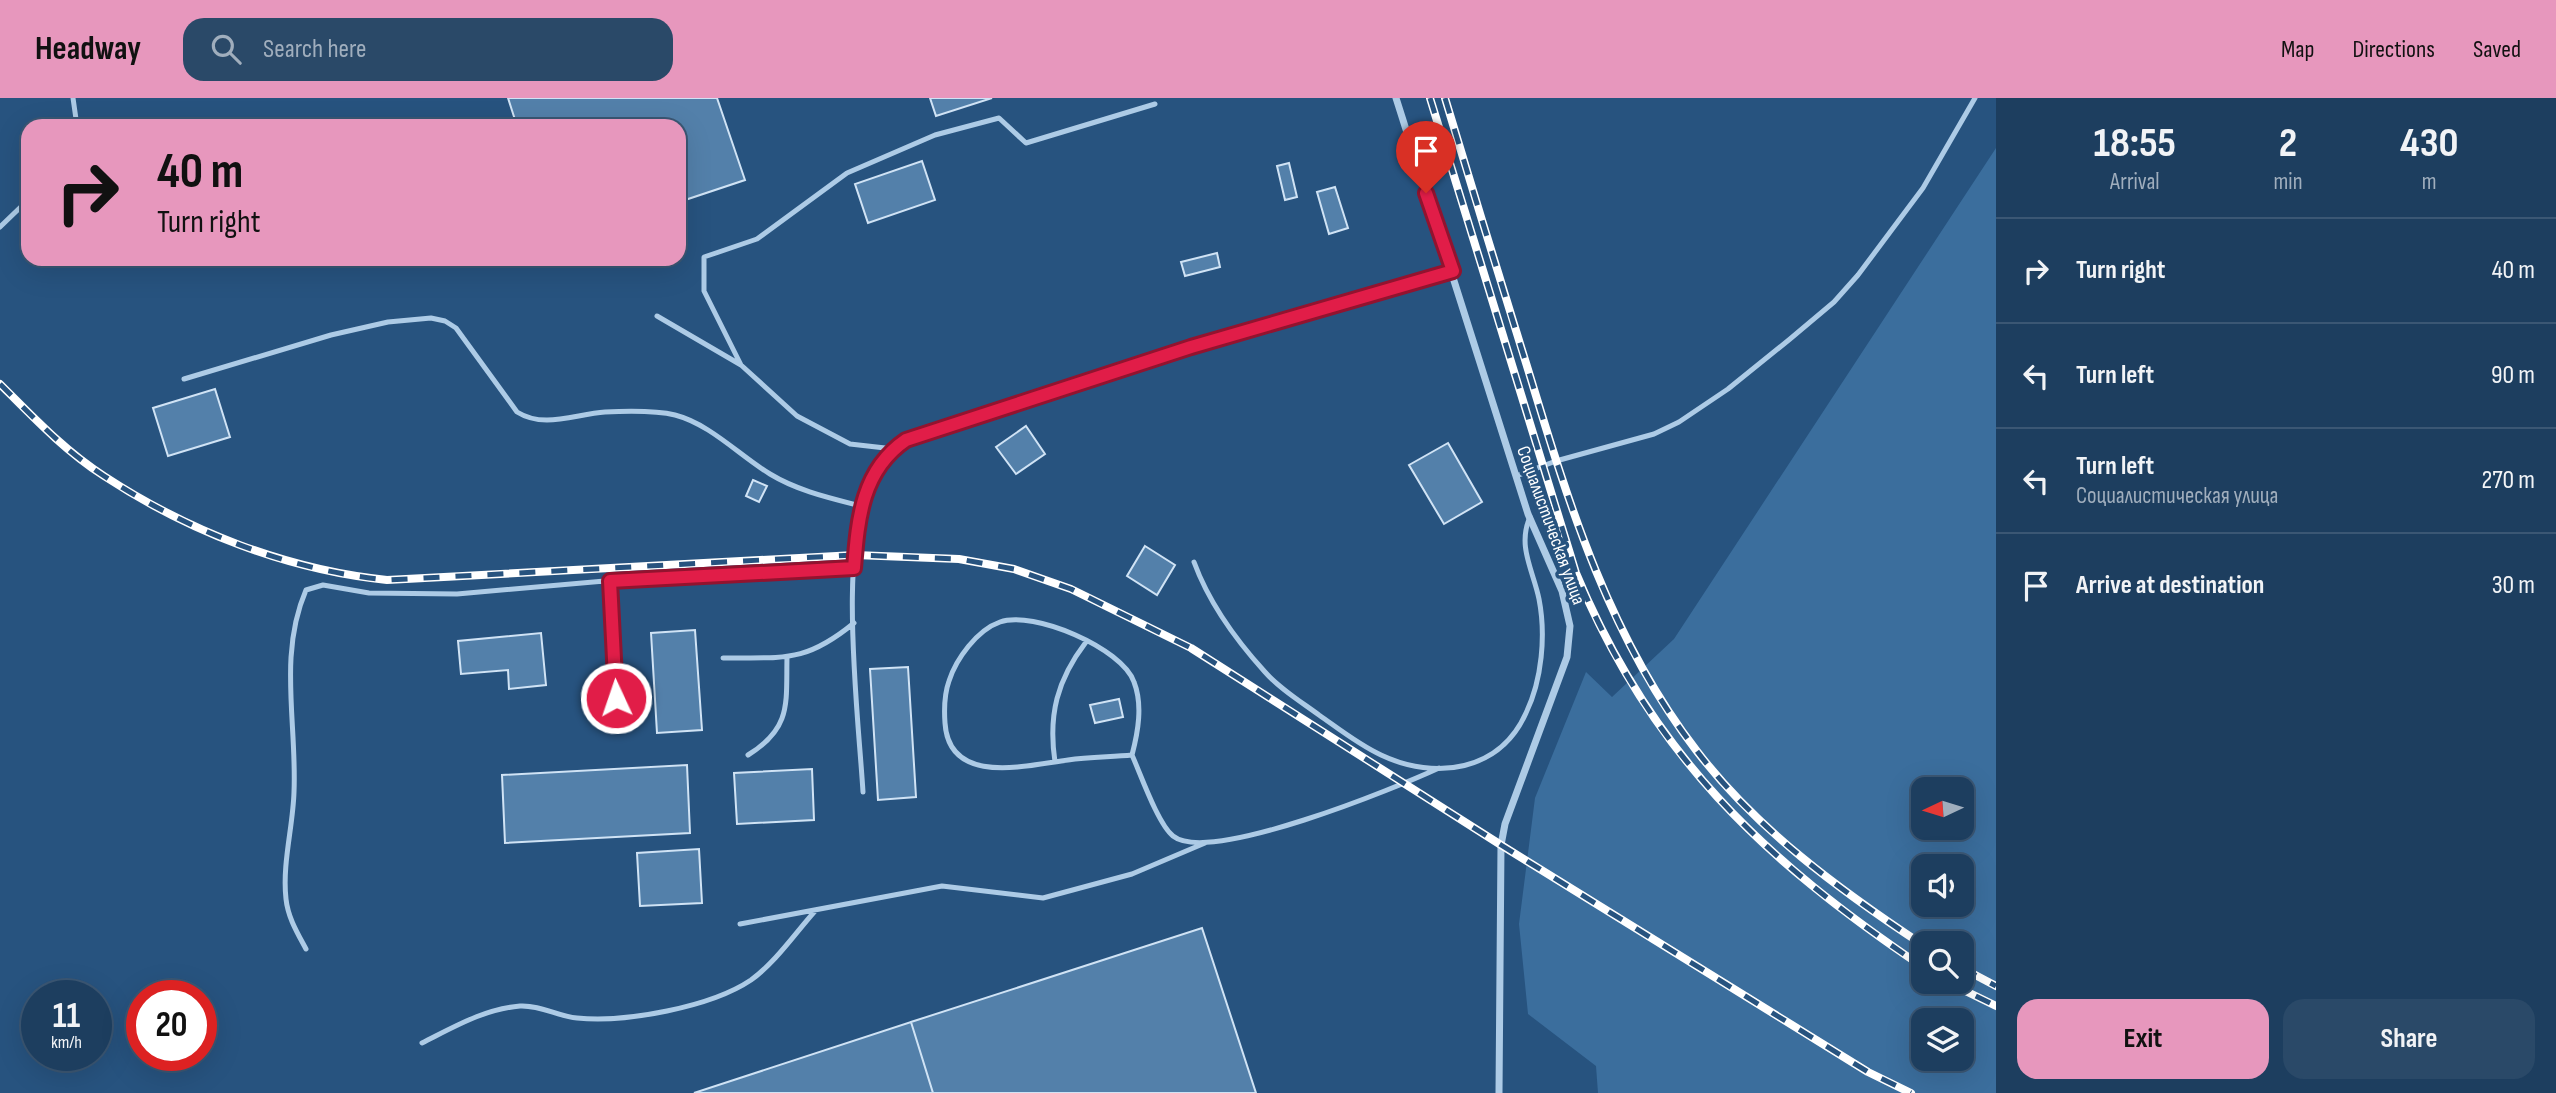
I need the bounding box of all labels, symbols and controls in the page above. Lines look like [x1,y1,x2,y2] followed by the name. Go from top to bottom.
[183,18,673,81] search box
[35,29,141,69] text: Headway
[207,30,245,68] icon: search
[263,34,366,65] text: Search here
[2281,35,2314,64] text: Map
[2352,35,2435,64] text: Directions
[2473,35,2521,64] text: Saved
[2094,118,2176,169] text: 18:55
[2279,118,2297,169] text: 2
[2400,118,2458,169] text: 430
[1396,121,1456,193] pin
[1407,132,1445,170] icon: arrive
[157,143,243,202] text: 40 m
[42,147,133,238] icon: right
[2110,168,2160,196] text: Arrival
[2274,168,2302,196] text: min
[2422,168,2437,196] text: m
[157,203,261,242] text: Turn right
[2017,252,2055,290] icon: right
[2076,255,2165,286] text: Turn right
[2492,255,2535,286] text: 40 m
[2017,357,2055,395] icon: left
[2076,360,2154,391] text: Turn left
[2491,360,2535,391] text: 90 m
[1511,443,1590,608] street label: Социалистическая улица
[2076,451,2154,482] text: Turn left
[2017,462,2055,500] icon: left
[2482,465,2535,496] text: 270 m
[2076,482,2278,510] text: Социалистическая улица
[2017,567,2055,605] icon: arrive
[2076,570,2264,601] text: Arrive at destination
[2492,570,2535,601] text: 30 m
[579,661,653,735] position arrow
[1911,777,1974,840] north arrow
[1911,777,1974,1071] map controls
[1911,854,1974,917] button: sound
[1911,931,1974,994] button: search
[126,980,217,1071] speed limit sign: 20
[53,995,80,1038] text: 11
[2017,999,2269,1079] button: Exit
[2283,999,2535,1079] button: Share
[1911,1008,1974,1071] button: layers
[51,1032,82,1053] text: km/h

